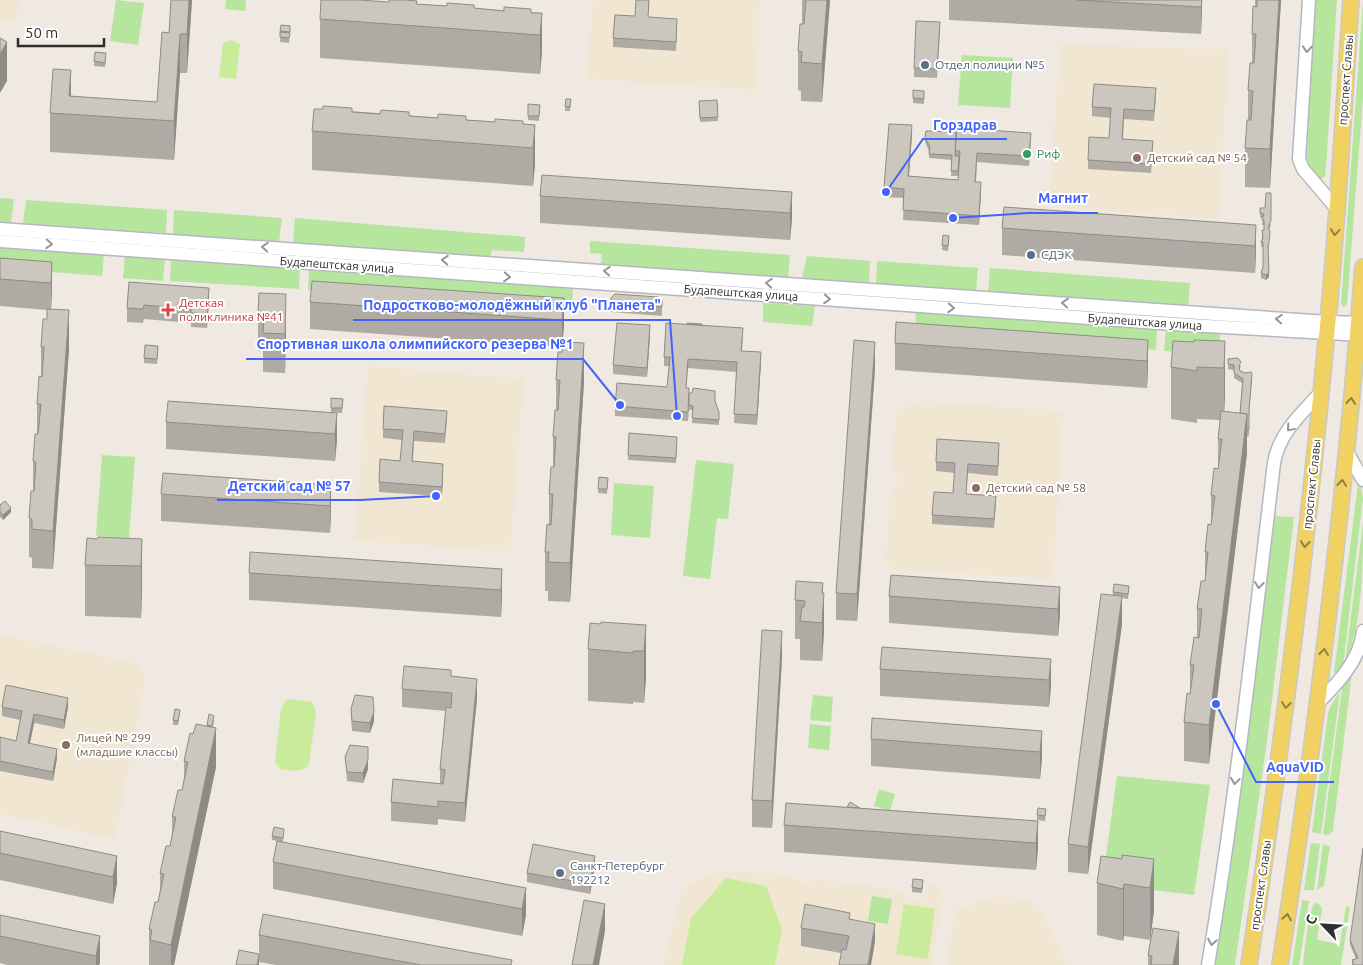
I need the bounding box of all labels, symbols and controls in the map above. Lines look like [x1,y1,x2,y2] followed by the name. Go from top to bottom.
[18,15,104,47] scale bar
[25,24,58,41] text: 50 m
[1336,34,1355,126] street label: проспект Славы
[1301,45,1312,53] one-way arrow
[935,58,1045,71] place label: Отдел полиции №5
[919,59,931,71] marker: Отдел полиции №5
[923,110,1007,139] callout: Горздрав
[933,117,997,133] text: Горздрав
[1037,147,1060,160] place label: Риф
[1021,148,1033,160] marker: Риф
[1147,151,1247,164] place label: Детский сад № 54
[1131,152,1143,164] marker: Детский сад № 54
[1028,184,1098,213] callout: Магнит
[1038,190,1088,206] text: Магнит
[1330,229,1341,237] one-way arrow
[45,239,53,250] one-way arrow
[261,242,269,253] one-way arrow
[1041,248,1072,261] place label: СДЭК
[1025,249,1037,261] marker: СДЭК
[279,254,395,275] street label: Будапештская улица
[441,255,449,266] one-way arrow
[603,266,611,277] one-way arrow
[504,271,512,282] one-way arrow
[765,277,773,288] one-way arrow
[683,282,799,303] street label: Будапештская улица
[353,291,670,320] callout: Подростково-молодёжный клуб "Планета"
[823,293,831,304] one-way arrow
[179,296,284,323] place label: Детская поликлиника №41
[363,297,661,313] text: Подростково-молодёжный клуб "Планета"
[1061,298,1069,309] one-way arrow
[947,302,955,313] one-way arrow
[161,303,175,317] marker: Детская поликлиника №41
[1087,311,1203,332] street label: Будапештская улица
[1275,313,1283,324] one-way arrow
[246,330,583,359] callout: Спортивная школа олимпийского резерва №1
[256,336,574,352] text: Спортивная школа олимпийского резерва №1
[1345,397,1356,405] one-way arrow
[1287,422,1296,431] one-way arrow
[1300,438,1323,530] street label: проспект Славы
[217,471,360,500] callout: Детский сад № 57
[227,478,351,494] text: Детский сад № 57
[1337,479,1348,487] one-way arrow
[986,481,1086,494] place label: Детский сад № 58
[970,482,982,494] marker: Детский сад № 58
[1300,540,1311,548] one-way arrow
[1254,582,1265,590] one-way arrow
[1318,648,1329,656] one-way arrow
[1281,701,1292,709] one-way arrow
[76,731,178,759] place label: Лицей № 299 (младшие классы)
[60,739,72,751] marker: Лицей № 299 (младшие классы)
[1256,753,1334,782] callout: AquaVID
[1266,759,1324,775] text: AquaVID
[1230,778,1241,786] one-way arrow
[1248,839,1273,931] street label: проспект Славы
[570,859,664,886] place label: Санкт-Петербург 192212
[554,867,566,879] marker: Санкт-Петербург 192212
[1298,900,1348,950] north arrow
[1282,912,1292,921] one-way arrow
[1302,912,1320,927] text: С
[1208,938,1218,946] one-way arrow

